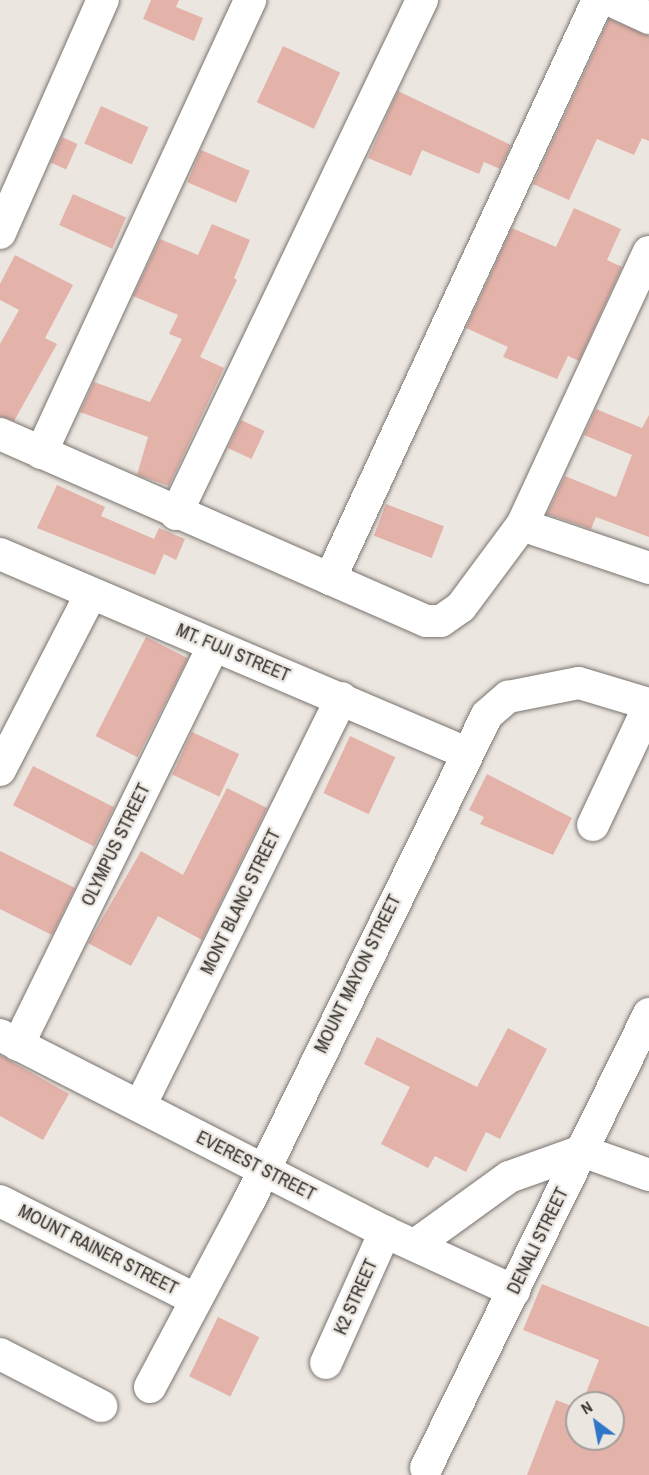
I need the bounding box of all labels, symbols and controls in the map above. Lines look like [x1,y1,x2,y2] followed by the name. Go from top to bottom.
[173,619,293,687] street label: MT. FUJI STREET
[77,780,155,910] street label: OLYMPUS STREET
[196,826,286,978] street label: MONT BLANC STREET
[310,891,406,1057] street label: MOUNT MAYON STREET
[193,1127,319,1205] street label: EVEREST STREET
[503,1184,573,1298] street label: DENALI STREET
[15,1200,181,1300] street label: MOUNT RAINER STREET
[330,1256,382,1338] street label: K2 STREET
[565,1391,625,1451] north arrow
[577,1396,596,1419] text: N

